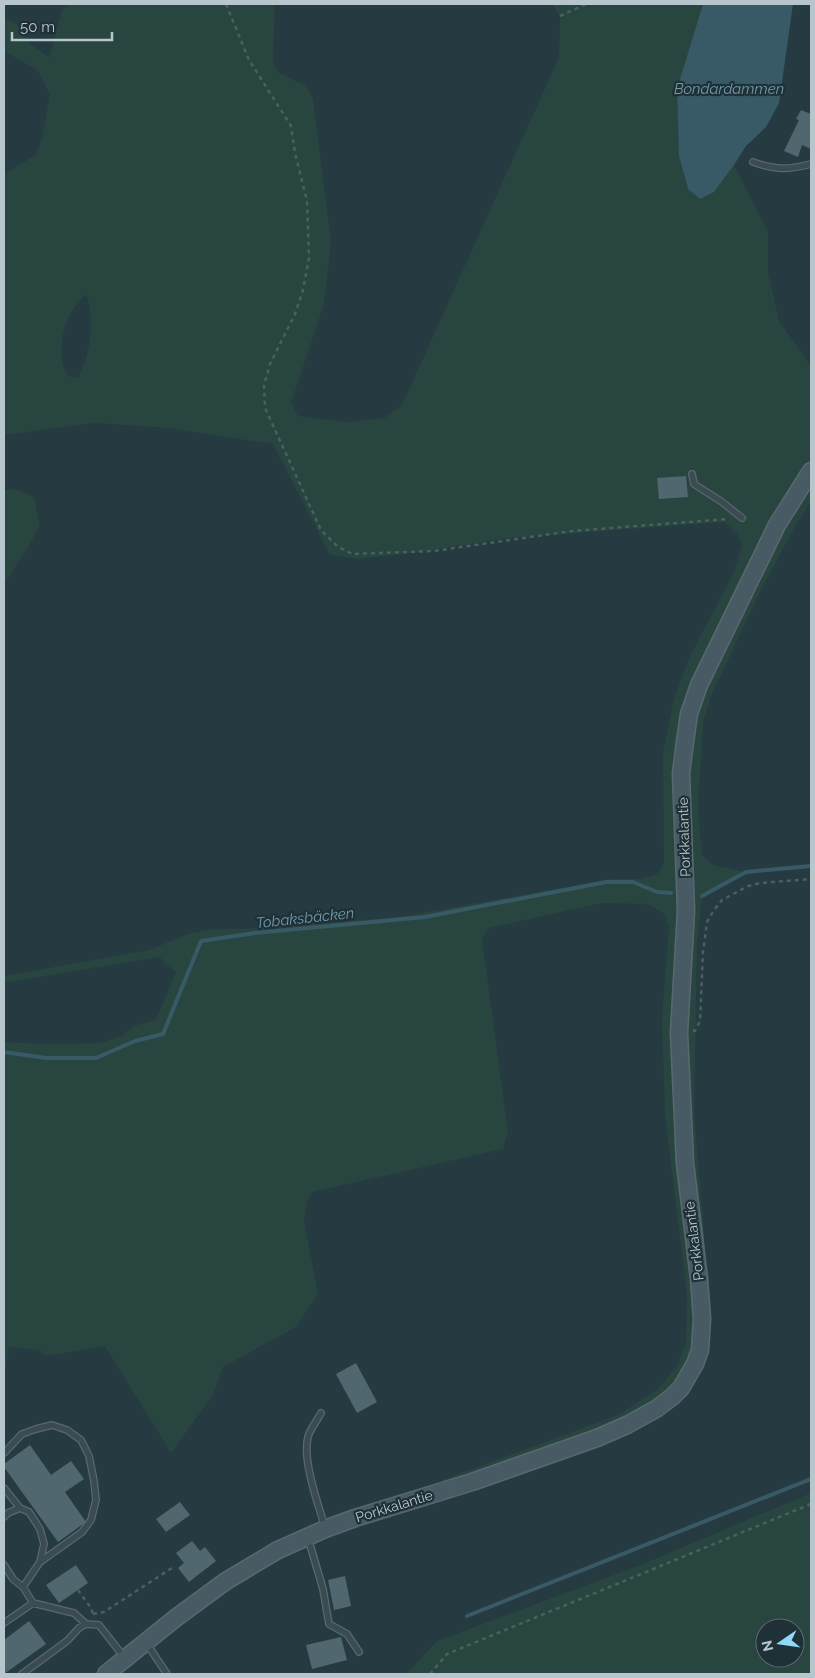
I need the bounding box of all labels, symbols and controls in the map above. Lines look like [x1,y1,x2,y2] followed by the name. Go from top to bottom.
[12,10,112,42] scale bar
[20,18,55,36] text: 50 m
[674,80,784,98] water label: Bondardammen
[675,797,693,877] street label: Porkkalantie
[255,904,355,932] water label: Tobaksbäcken
[681,1200,707,1282] street label: Porkkalantie
[354,1487,434,1525] street label: Porkkalantie
[755,1618,805,1668] north arrow
[758,1639,776,1653] text: N

